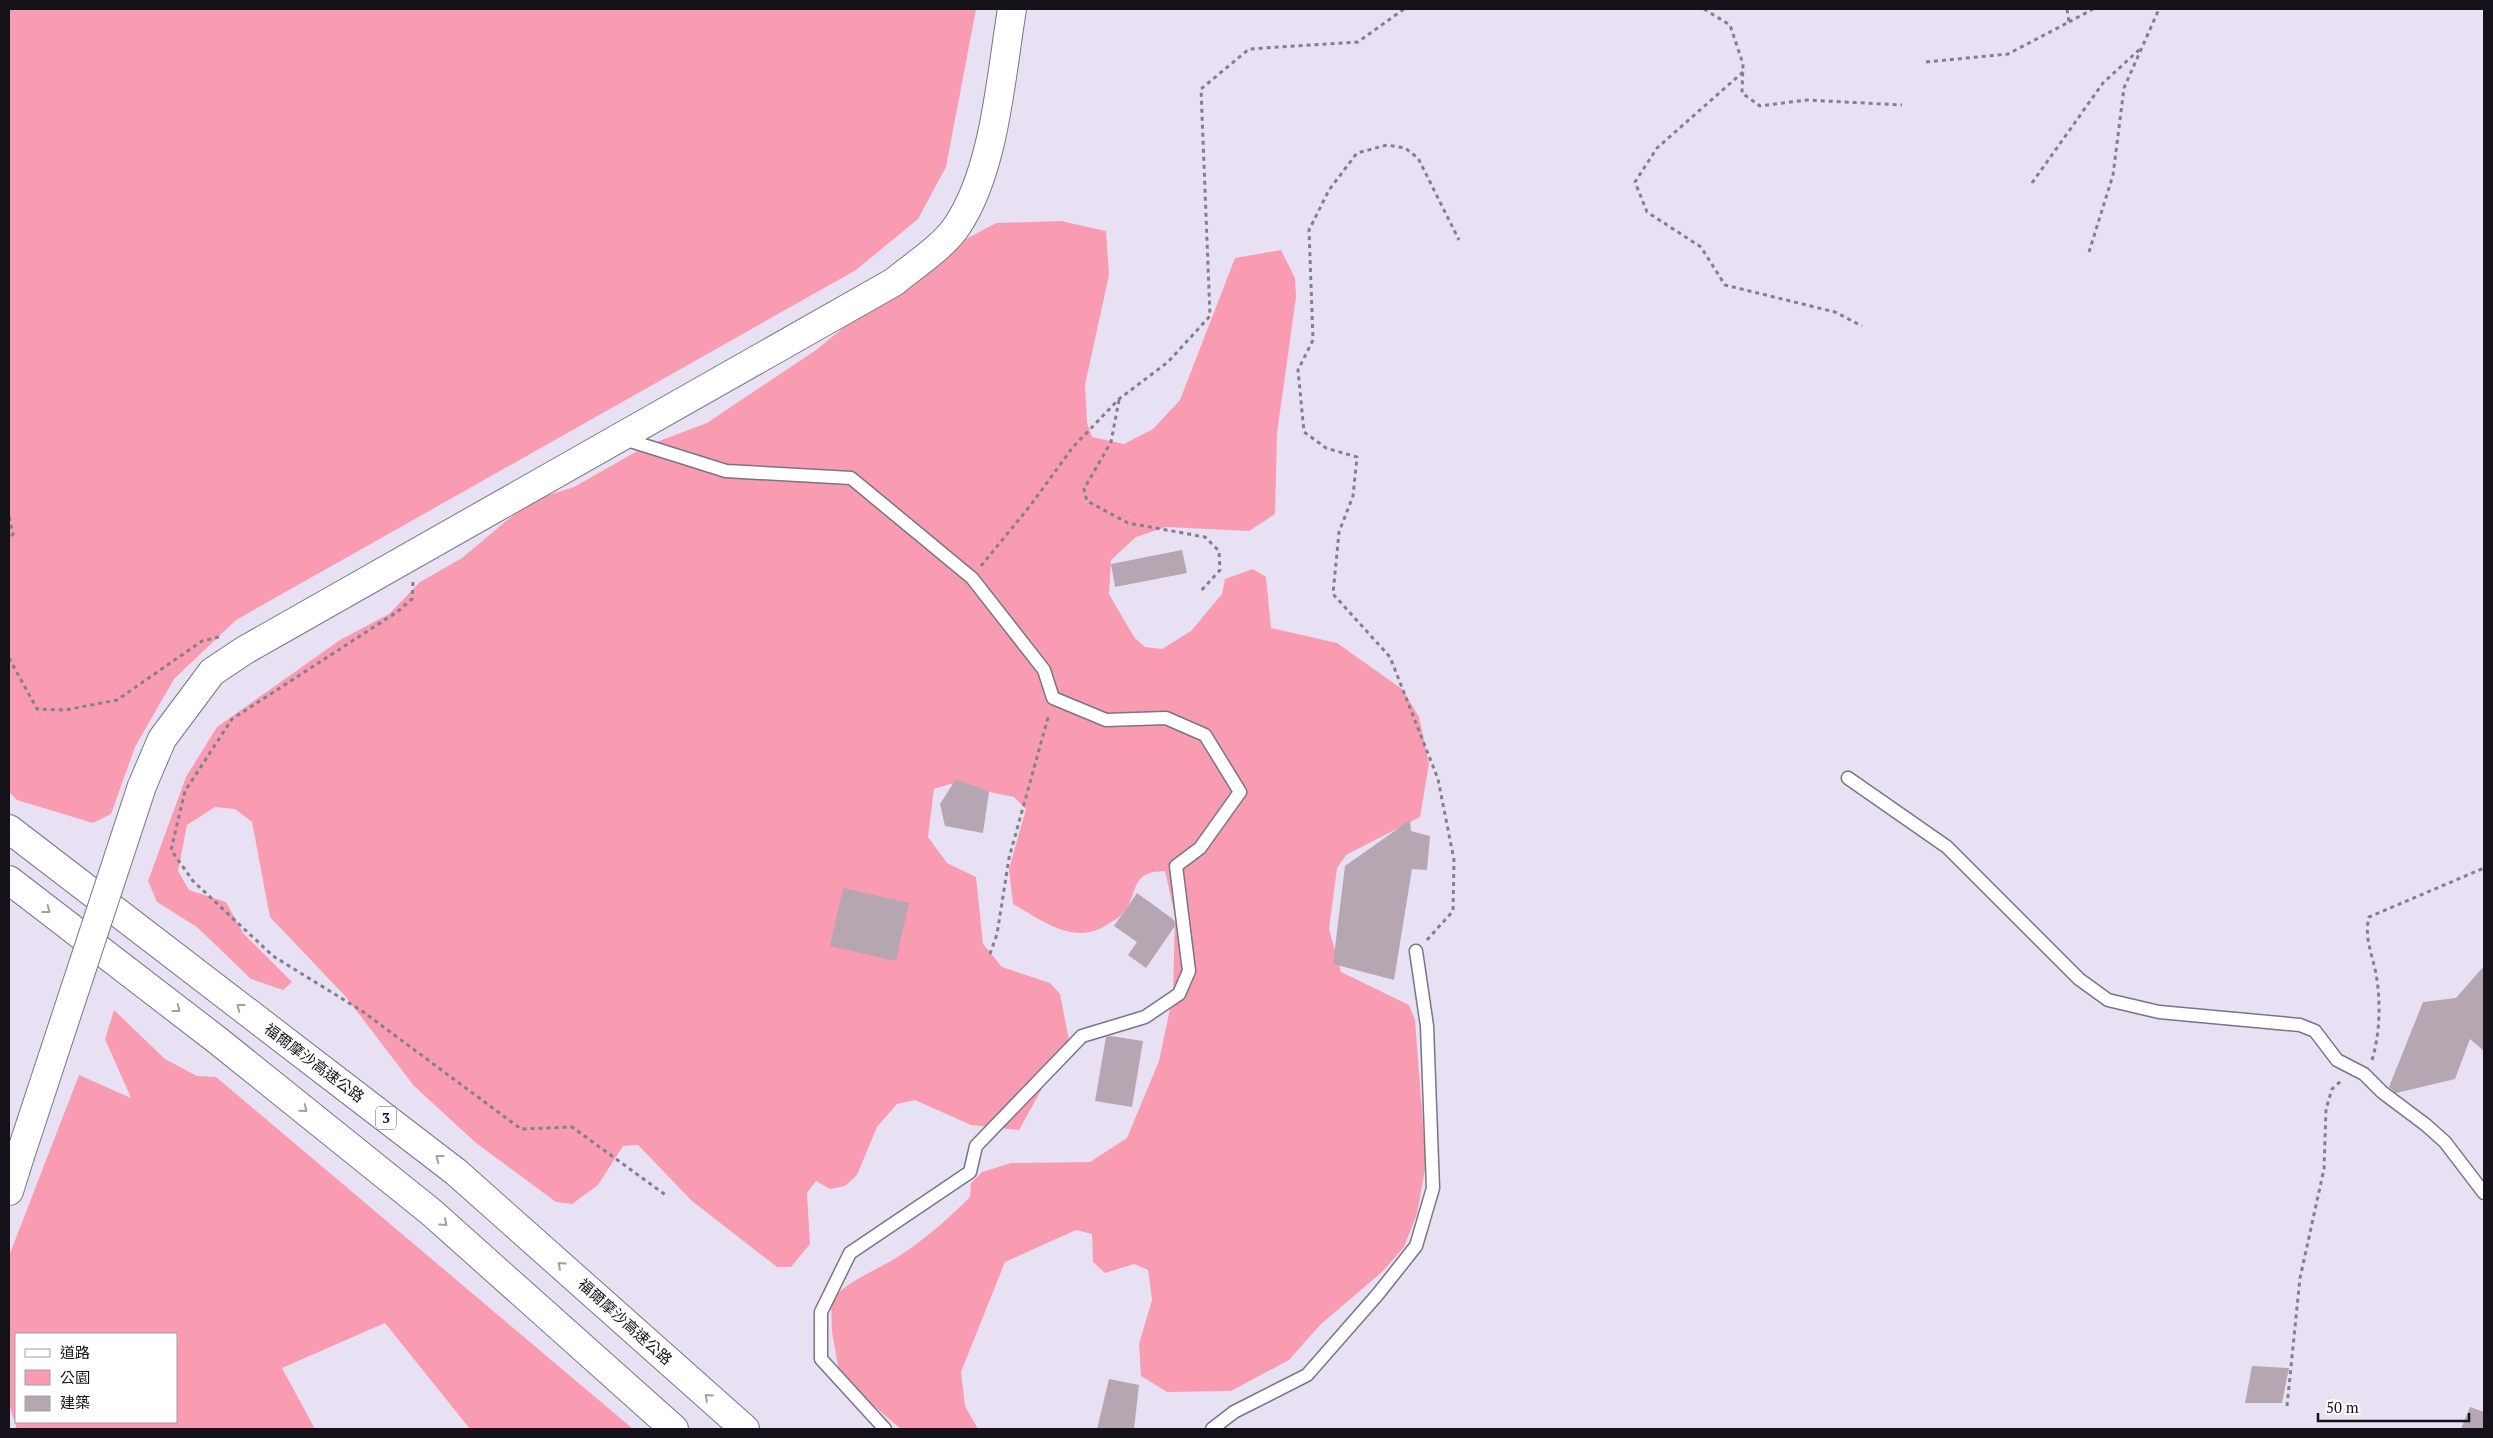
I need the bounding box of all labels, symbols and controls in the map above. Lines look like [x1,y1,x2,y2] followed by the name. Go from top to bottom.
[42,904,51,913] one-way arrow
[171,1003,180,1012] one-way arrow
[237,1004,246,1012] one-way arrow
[261,1018,369,1106] street label: 福爾摩沙高速公路
[298,1104,307,1112] one-way arrow
[376,1106,396,1130] road number: 3
[436,1156,445,1164] one-way arrow
[438,1217,447,1226] one-way arrow
[558,1262,567,1271] one-way arrow
[574,1274,677,1369] street label: 福爾摩沙高速公路
[15,1333,178,1423] legend
[60,1342,90,1362] text: 道路
[60,1367,90,1387] text: 公園
[2318,1390,2469,1422] scale bar
[60,1392,90,1412] text: 建築
[705,1394,714,1403] one-way arrow
[2326,1397,2359,1417] text: 50 m

